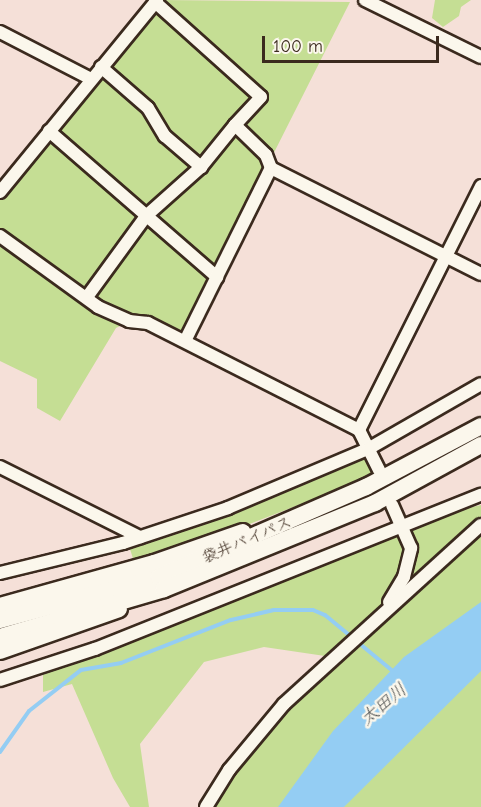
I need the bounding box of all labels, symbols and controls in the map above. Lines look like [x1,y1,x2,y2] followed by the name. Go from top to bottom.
[265,24,442,62] scale bar
[273,36,323,57] text: 100 m
[199,512,295,568] street label: 袋井バイパス
[356,679,412,731] water label: 太田川

